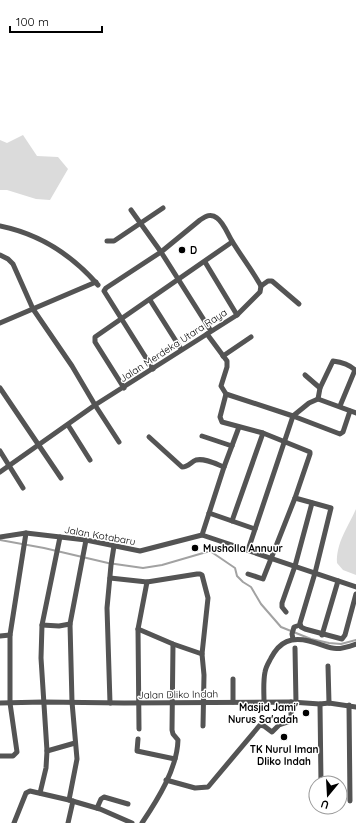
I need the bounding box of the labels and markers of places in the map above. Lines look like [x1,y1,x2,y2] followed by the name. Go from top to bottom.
[190,244,197,257] place label: D
[177,245,187,255] marker: D
[203,542,284,555] place label: Musholla Annuur
[190,543,200,553] marker: Musholla Annuur
[228,701,298,726] place label: Masjid Jami' Nurus Sa'adah
[301,708,311,718] marker: Masjid Jami' Nurus Sa'adah
[279,732,289,742] marker: TK Nurul Iman Dliko Indah
[250,743,318,768] place label: TK Nurul Iman Dliko Indah

